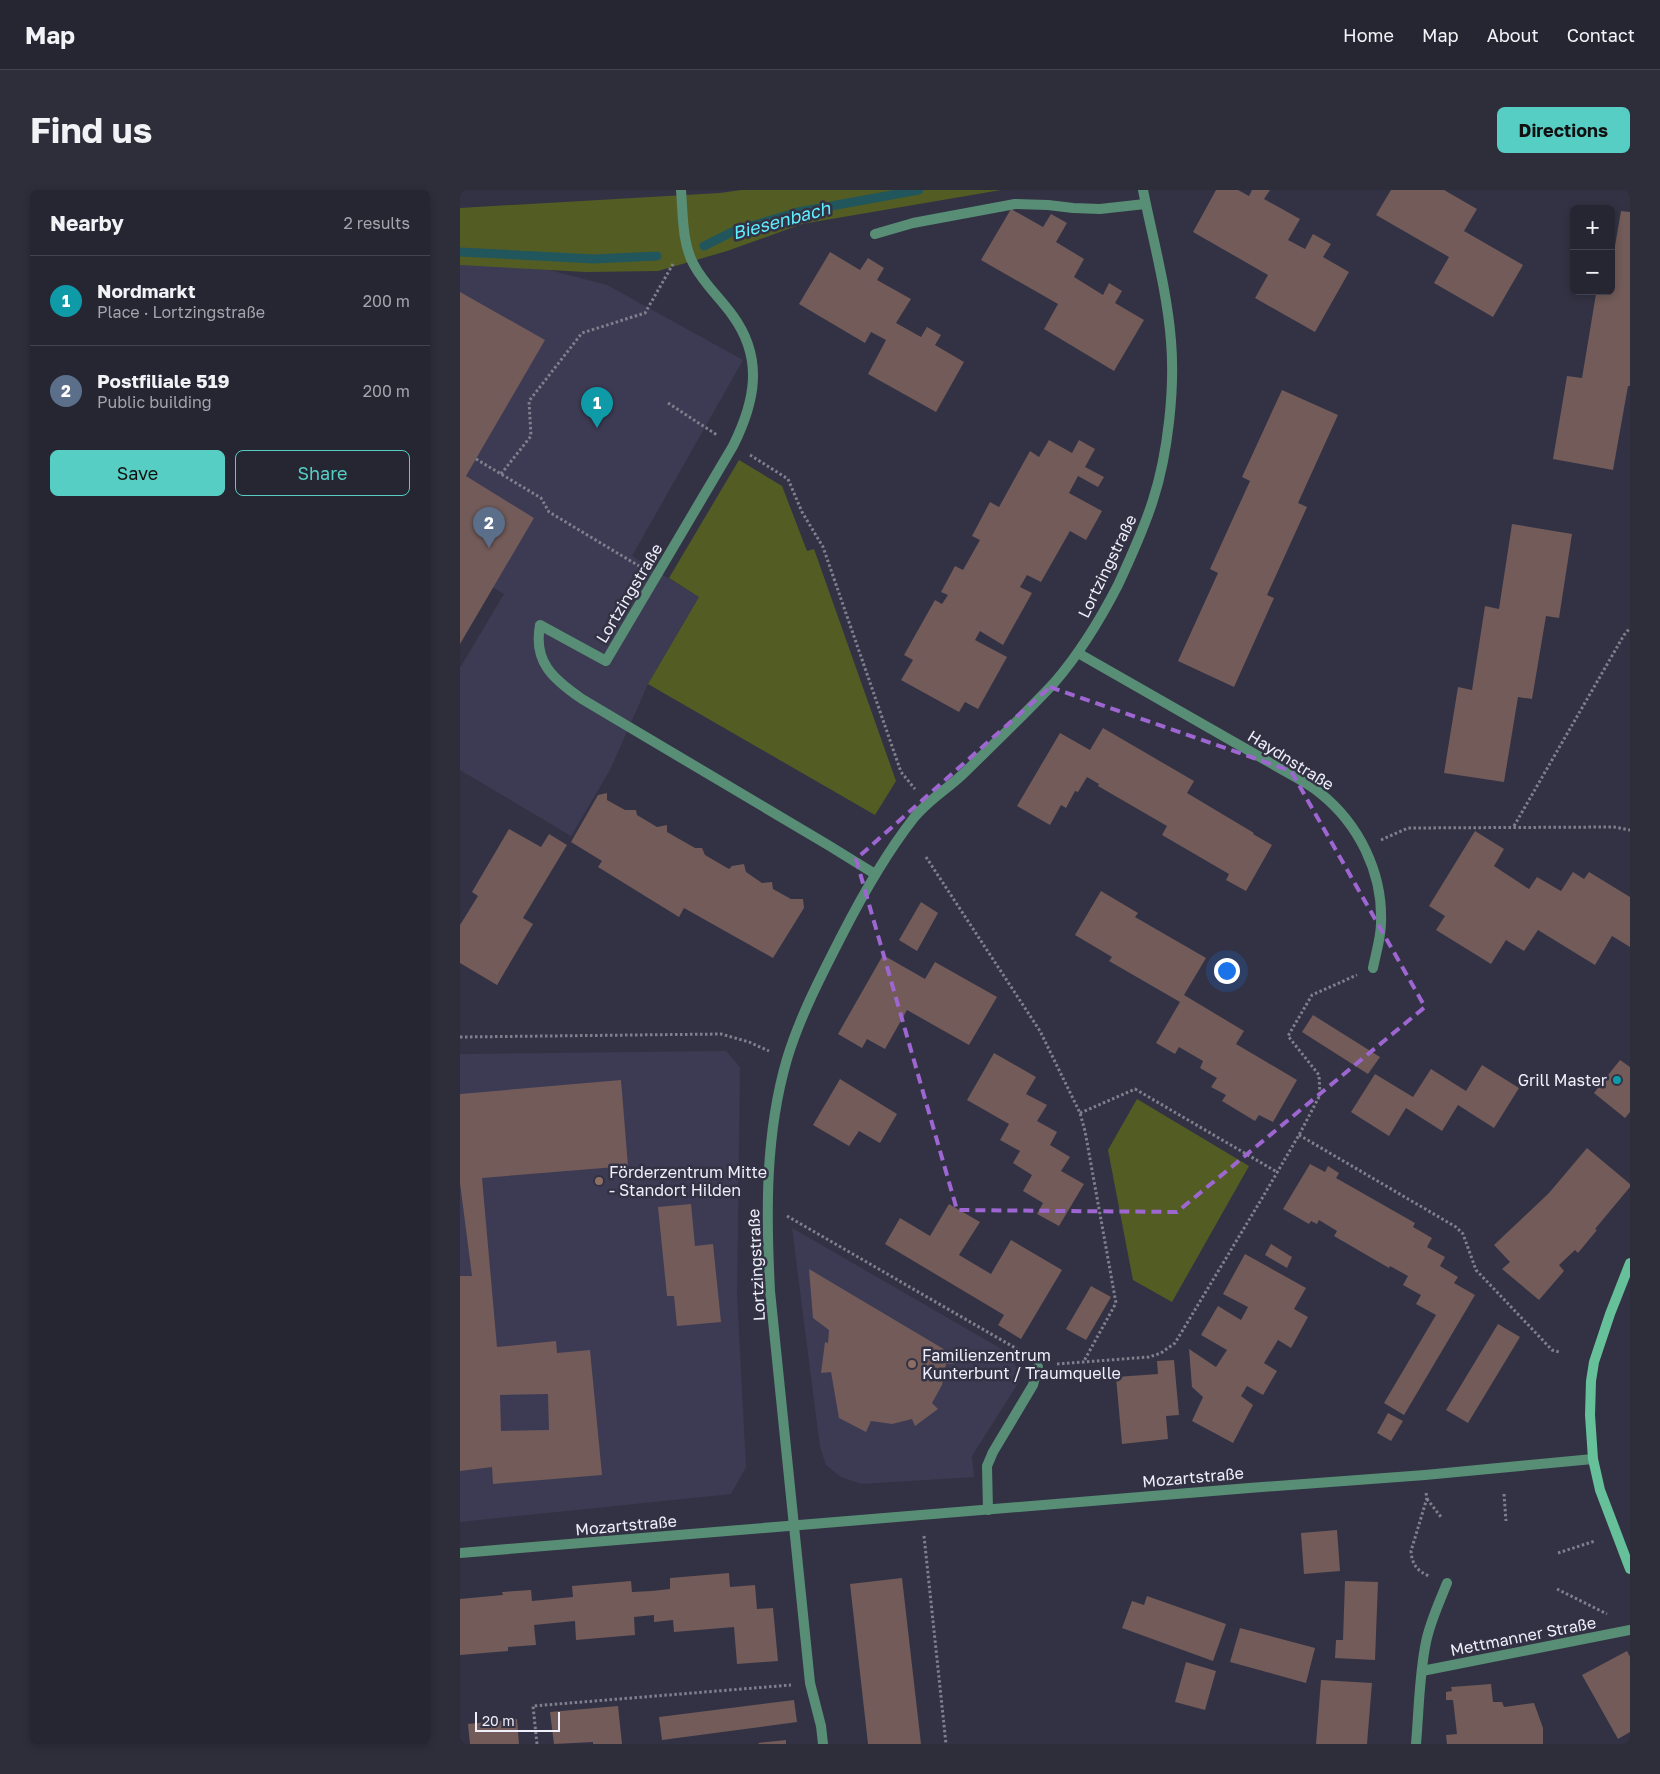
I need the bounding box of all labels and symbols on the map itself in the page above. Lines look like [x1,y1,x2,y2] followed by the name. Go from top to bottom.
[730,196,833,244] water label: Biesenbach
[581,387,613,428] pin: 1
[473,507,505,548] pin: 2
[1073,511,1141,621] street label: Lortzingstraße
[591,540,667,646] street label: Lortzingstraße
[1244,726,1338,794] street label: Haydnstraße
[1214,958,1240,984] your location
[1518,1070,1607,1090] place label: Grill Master
[1611,1074,1623,1086] marker: Grill Master
[609,1162,767,1200] place label: Förderzentrum Mitte - Standort Hilden
[593,1175,605,1187] marker: Förderzentrum Mitte - Standort Hilden
[743,1208,769,1322] street label: Lortzingstraße
[922,1345,1121,1383] place label: Familienzentrum Kunterbunt / Traumquelle
[906,1358,918,1370] marker: Familienzentrum Kunterbunt / Traumquelle
[1141,1463,1245,1491] street label: Mozartstraße
[574,1511,678,1539] street label: Mozartstraße
[1448,1612,1598,1660] street label: Mettmanner Straße
[475,1709,560,1732] scale bar

